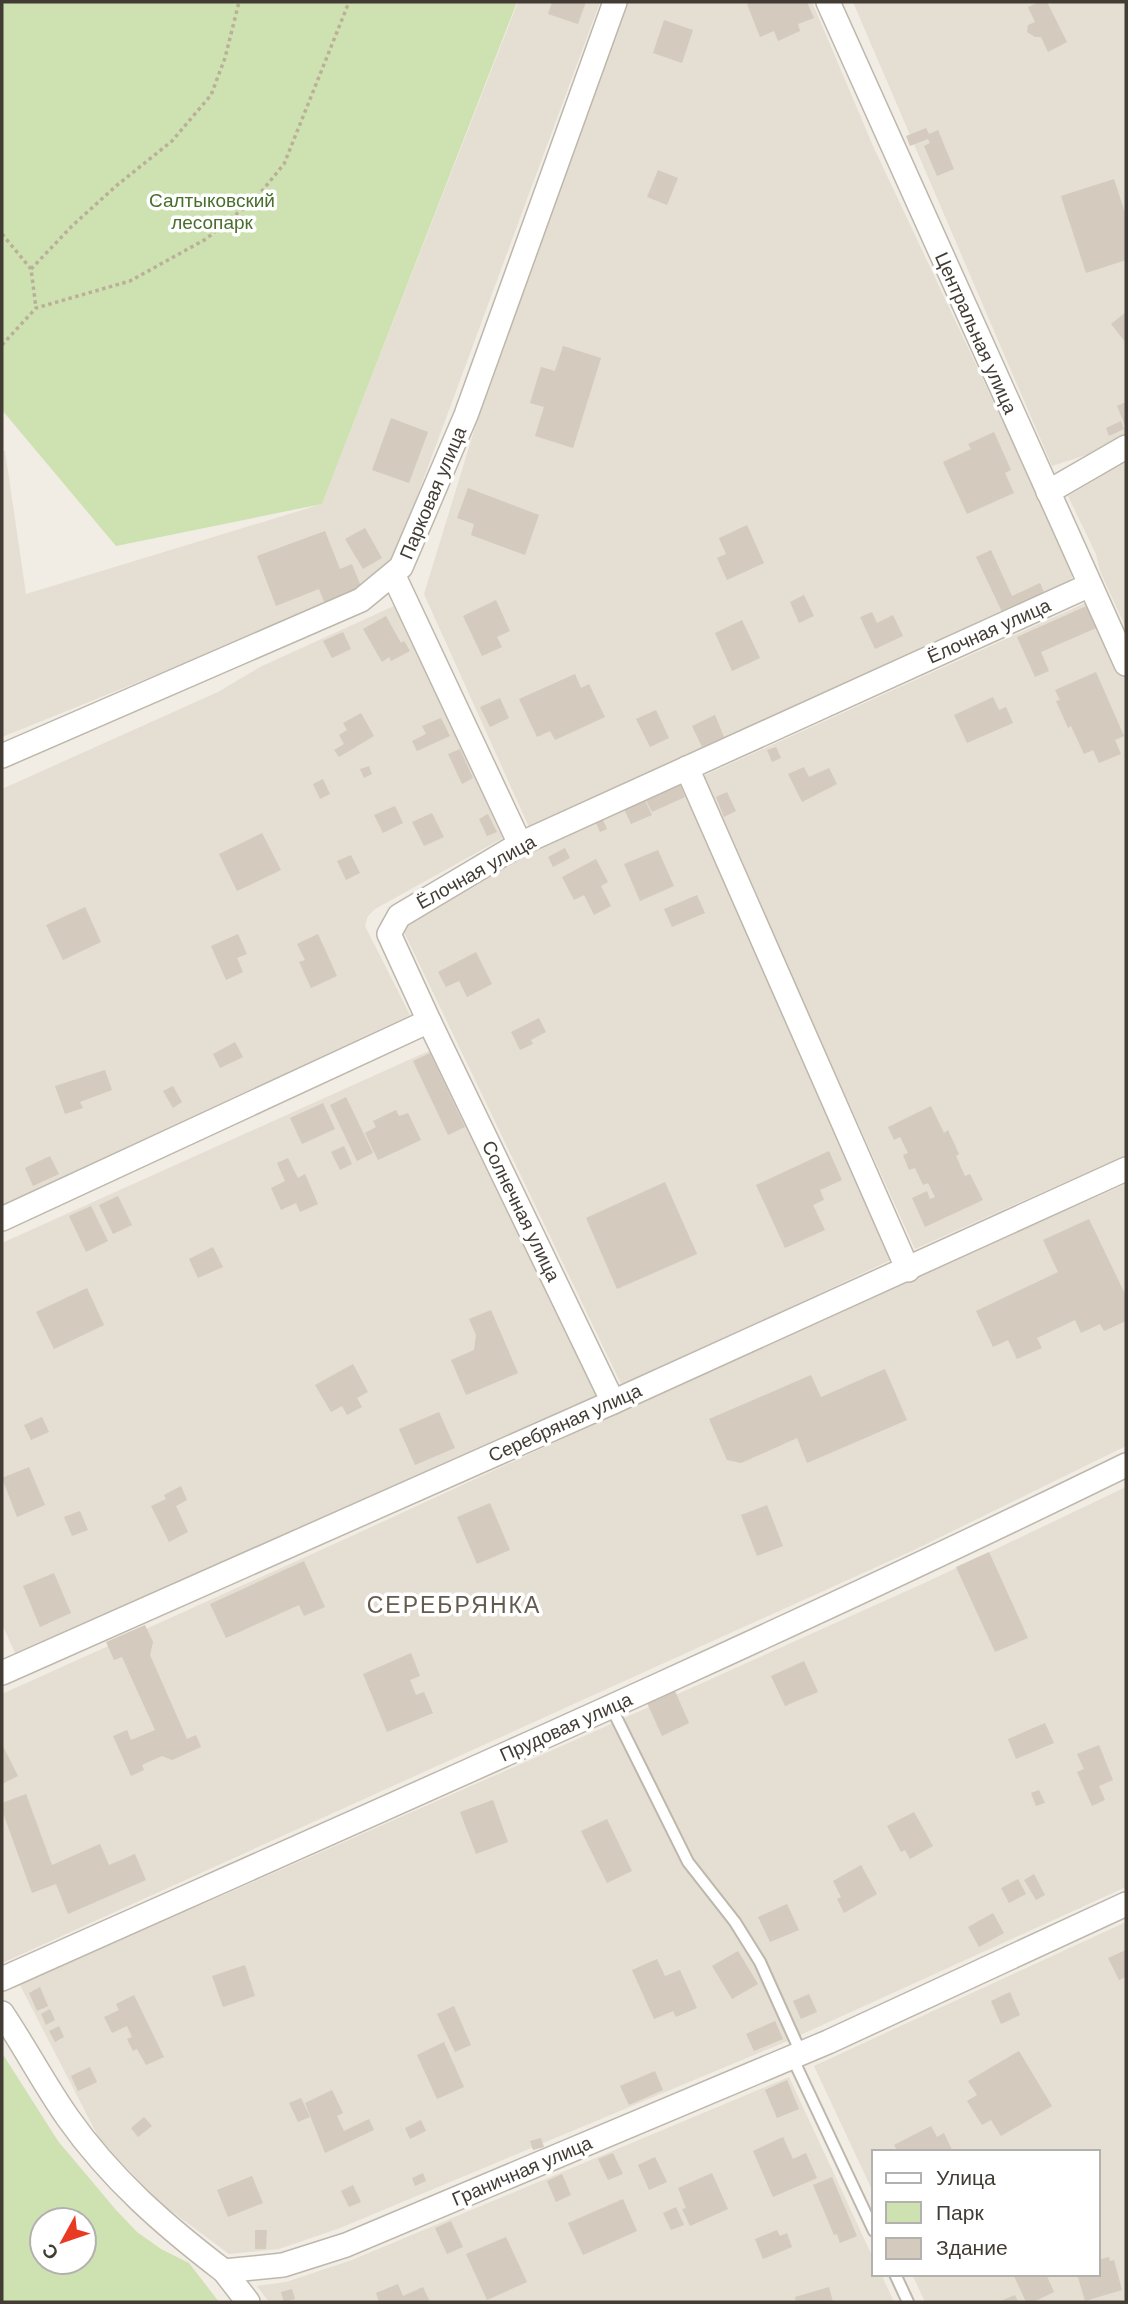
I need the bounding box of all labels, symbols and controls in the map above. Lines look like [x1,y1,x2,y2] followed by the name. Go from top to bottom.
[149,188,275,235] park label: Салтыковский лесопарк
[929,248,1023,418] street label: Центральная улица
[394,422,472,563] street label: Парковая улица
[923,592,1055,669] street label: Ёлочная улица
[412,829,540,915] street label: Ёлочная улица
[476,1136,566,1286] street label: Солнечная улица
[484,1378,646,1468] street label: Серебряная улица
[367,1590,541,1620] district label: СЕРЕБРЯНКА
[496,1686,637,1767] street label: Прудовая улица
[448,2130,596,2212] street label: Граничная улица
[872,2150,1100,2276] legend
[936,2164,996,2192] text: Улица
[936,2199,984,2227] text: Парк
[28,2206,98,2276] north arrow
[936,2234,1008,2262] text: Здание
[36,2238,64,2265] text: С

